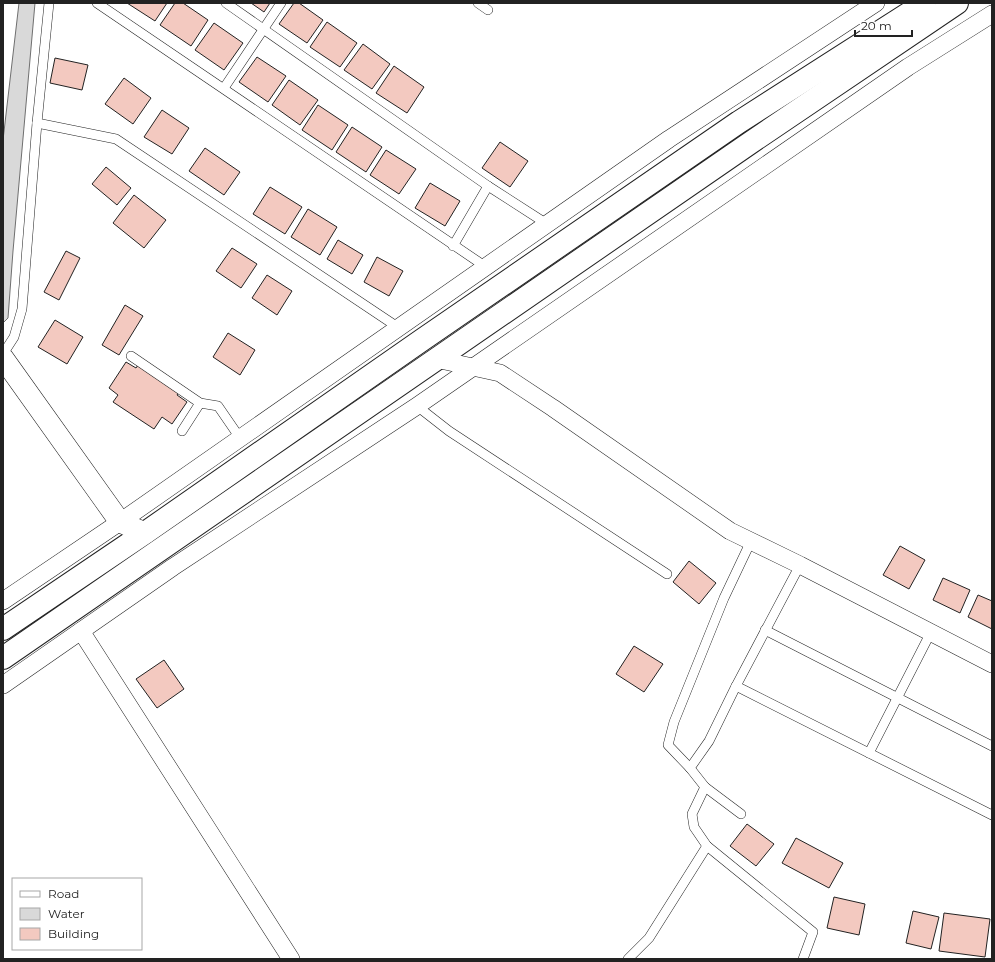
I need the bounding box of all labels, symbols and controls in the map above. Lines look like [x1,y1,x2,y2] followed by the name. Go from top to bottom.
[855,12,912,38] scale bar
[861,18,892,33] text: 20 m
[12,878,142,950] legend
[48,886,79,901] text: Road
[48,906,85,921] text: Water
[48,926,99,941] text: Building

